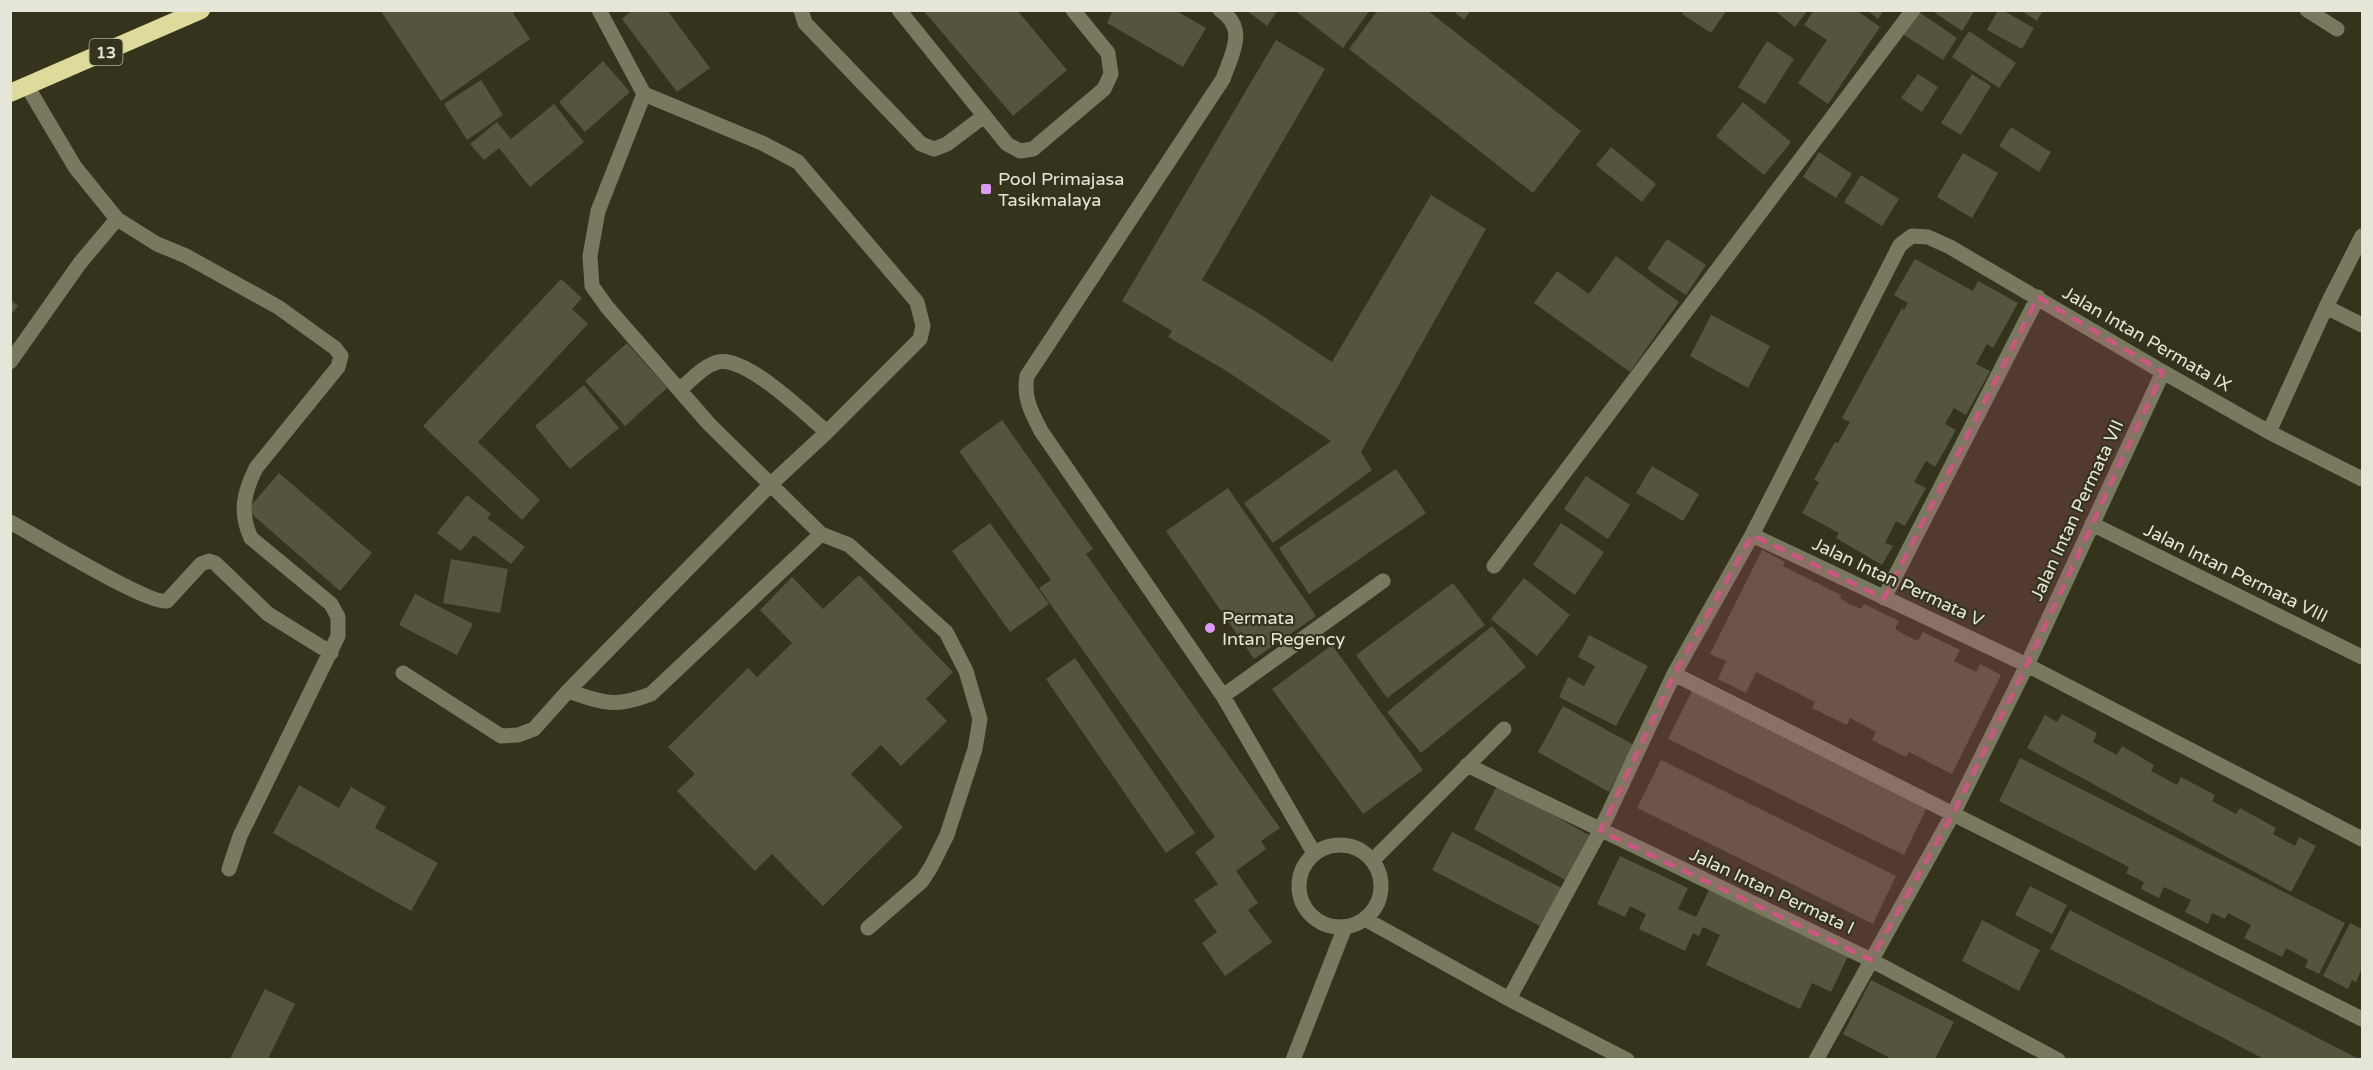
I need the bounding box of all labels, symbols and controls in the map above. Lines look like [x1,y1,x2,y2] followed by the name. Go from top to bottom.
[90,39,122,65] road number: 13
[998,168,1124,211] place label: Pool Primajasa Tasikmalaya
[979,182,993,196] marker: Pool Primajasa Tasikmalaya
[2059,282,2235,396] street label: Jalan Intan Permata IX
[2025,416,2129,604] street label: Jalan Intan Permata VII
[2140,519,2332,627] street label: Jalan Intan Permata VIII
[1809,533,1988,632] street label: Jalan Intan Permata V
[1222,607,1345,650] place label: Permata Intan Regency
[1203,621,1217,635] marker: Permata Intan Regency
[1686,843,1858,939] street label: Jalan Intan Permata I

